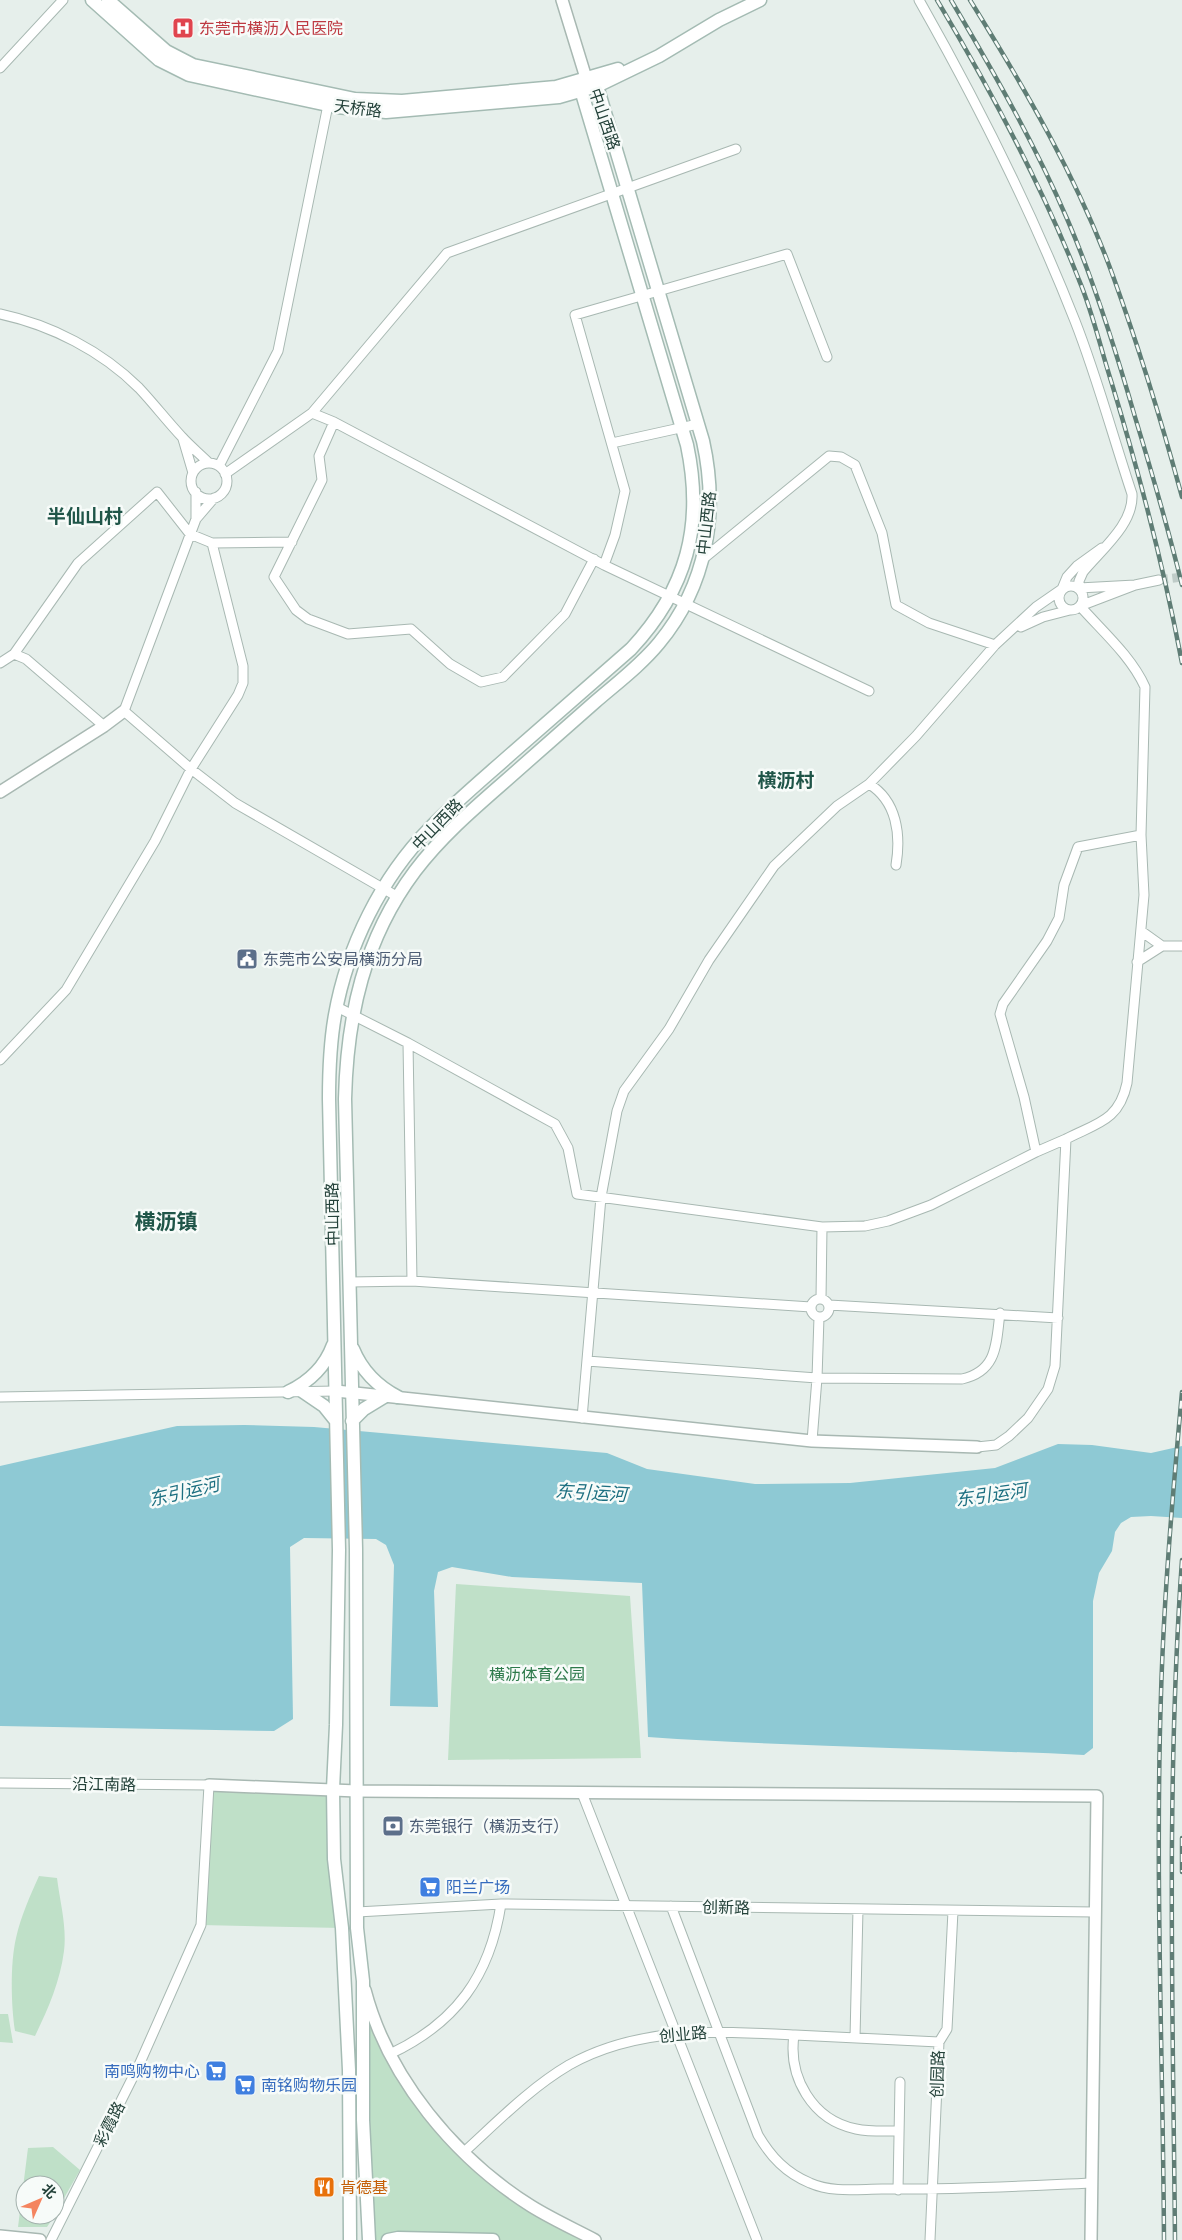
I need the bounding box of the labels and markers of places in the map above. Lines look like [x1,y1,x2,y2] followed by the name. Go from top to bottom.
[171,16,195,40] hospital icon: 东莞市横沥人民医院
[199,17,343,39] place label: 东莞市横沥人民医院
[235,947,259,971] public building icon: 东莞市公安局横沥分局
[263,948,423,970] place label: 东莞市公安局横沥分局
[381,1814,405,1838] bank icon: 东莞银行（横沥支行）
[409,1815,569,1837] place label: 东莞银行（横沥支行）
[418,1875,442,1899] supermarket icon: 阳兰广场
[446,1876,510,1898] place label: 阳兰广场
[204,2059,228,2083] supermarket icon: 南鸣购物中心
[104,2060,200,2082] place label: 南鸣购物中心
[233,2073,257,2097] supermarket icon: 南铭购物乐园
[261,2074,357,2096] place label: 南铭购物乐园
[312,2175,336,2199] restaurant icon: 肯德基
[340,2176,388,2198] place label: 肯德基

